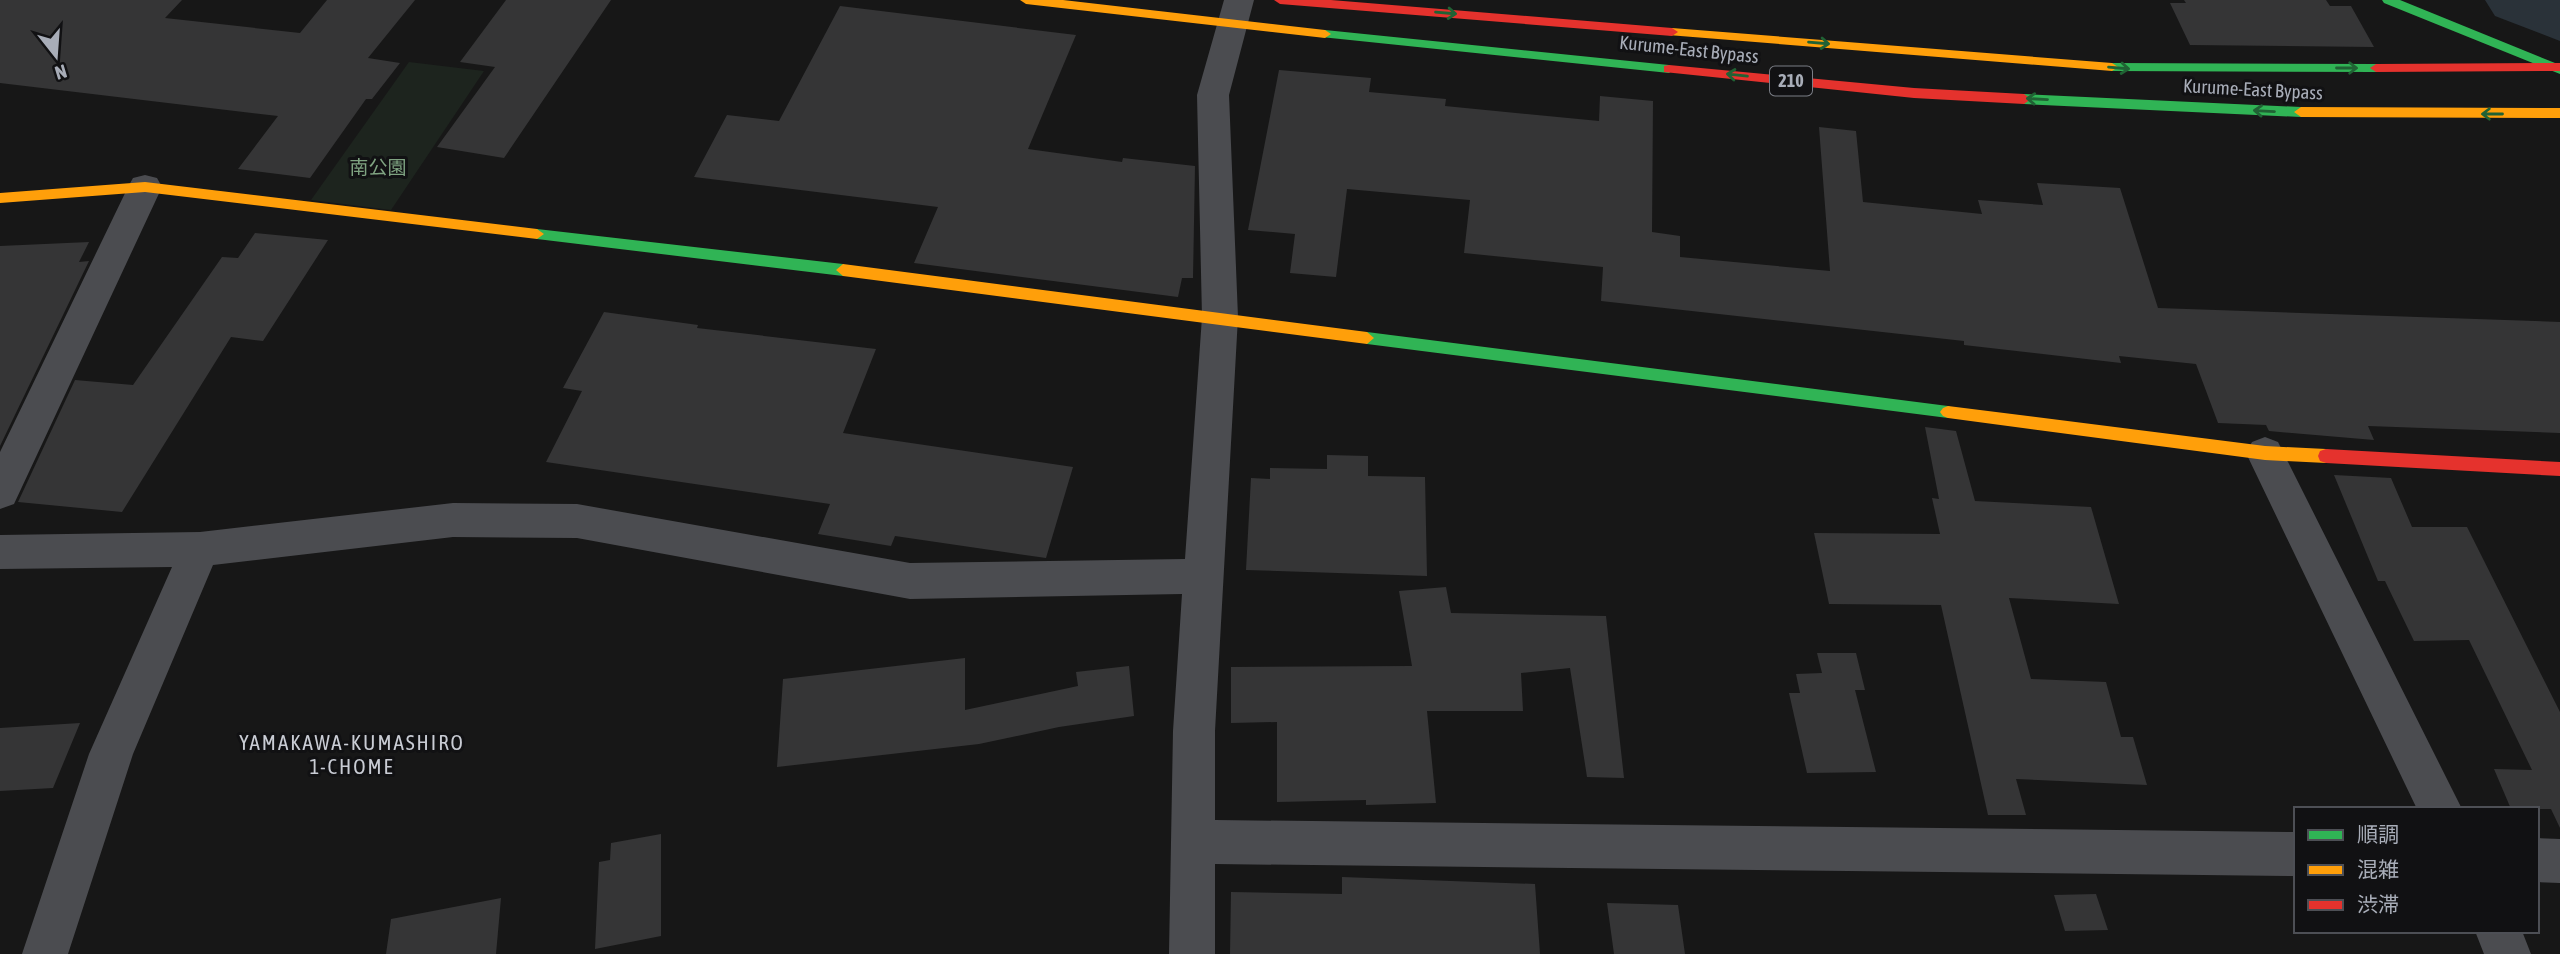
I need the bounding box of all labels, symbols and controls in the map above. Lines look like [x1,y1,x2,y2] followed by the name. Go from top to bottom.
[1434,7,1457,20] one-way arrow
[21,21,91,91] north arrow
[1618,31,1760,67] street label: Kurume-East Bypass
[1807,37,1830,50] one-way arrow
[52,60,70,84] text: N
[2335,61,2358,75] one-way arrow
[2107,62,2130,75] one-way arrow
[1770,66,1812,96] road number: 210
[1726,69,1749,82] one-way arrow
[2183,74,2324,104] street label: Kurume-East Bypass
[2026,93,2049,106] one-way arrow
[2253,104,2276,117] one-way arrow
[2481,107,2504,120] one-way arrow
[349,156,407,178] park label: 南公園
[239,730,465,778] district label: YAMAKAWA-KUMASHIRO 1-CHOME
[2294,807,2539,933] legend
[2357,822,2399,846] text: 順調
[2357,857,2399,881] text: 混雑
[2357,892,2399,916] text: 渋滞

